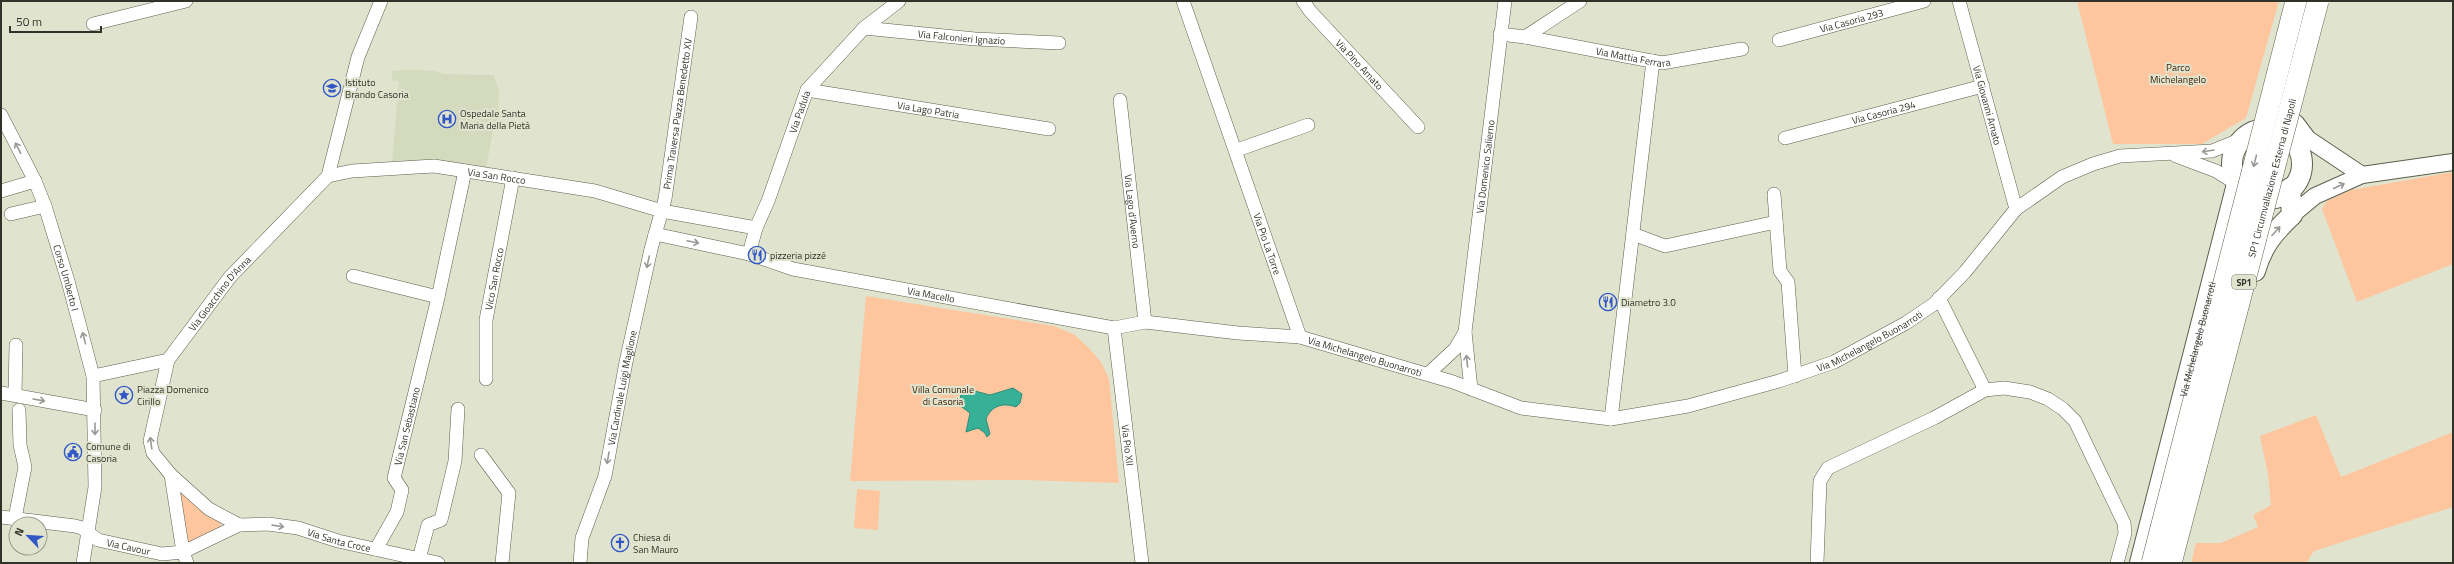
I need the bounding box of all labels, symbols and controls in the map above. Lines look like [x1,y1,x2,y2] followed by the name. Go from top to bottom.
[1818,5,1885,36] street label: Via Casoria 293
[10,8,101,34] scale bar
[16,12,42,31] text: 50 m
[917,26,1006,48] street label: Via Falconieri Ignazio
[1332,36,1387,93] street label: Via Pino Amato
[659,37,695,190] street label: Prima Traversa Piazza Benedetto XV
[1594,43,1672,70] street label: Via Mattia Ferrara
[2150,60,2206,87] park label: Parco Michelangelo
[1969,64,2006,147] street label: Via Giovanni Amato
[345,75,409,102] place label: Istituto Brando Casoria
[322,78,342,98] school or university icon: Istituto Brando Casoria
[785,89,814,135] street label: Via Padula
[1850,96,1918,128] street label: Via Casoria 294
[896,97,961,122] street label: Via Lago Patria
[2244,97,2300,259] street label: SP1 Circumvallazione Esterna di Napoli
[460,106,530,133] place label: Ospedale Santa Maria della Pietà
[437,109,457,129] hospital icon: Ospedale Santa Maria della Pietà
[1472,119,1498,214] street label: Via Domenico Salierno
[14,142,21,154] one-way arrow
[2202,147,2215,155] one-way arrow
[2251,154,2259,167] one-way arrow
[467,164,527,188] street label: Via San Rocco
[1121,174,1144,249] street label: Via Lago d'Averno
[2332,181,2344,189] one-way arrow
[1250,211,1285,277] street label: Via Pio La Torre
[2271,226,2280,236] one-way arrow
[687,238,700,246] one-way arrow
[50,243,83,312] street label: Corso Umberto I
[747,245,767,265] restaurant icon: pizzeria pizzé
[481,246,507,311] street label: Vico San Rocco
[770,248,826,263] place label: pizzeria pizzé
[185,252,254,334] street label: Via Gioacchino D'Anna
[644,255,652,268] one-way arrow
[2232,275,2256,289] road number: SP1
[2175,280,2219,398] street label: Via Michelangelo Buonarroti
[906,283,956,306] street label: Via Macello
[1598,292,1618,312] restaurant icon: Diametro 3.0
[1621,295,1676,310] place label: Diametro 3.0
[1814,306,1925,375] street label: Via Michelangelo Buonarroti
[603,329,640,447] street label: Via Cardinale Luigi Maglione
[80,332,87,345] one-way arrow
[1306,332,1424,380] street label: Via Michelangelo Buonarroti
[1464,355,1471,368] one-way arrow
[137,382,209,409] place label: Piazza Domenico Cirillo
[912,382,974,409] park label: Villa Comunale di Casoria
[114,385,134,405] place icon: Piazza Domenico Cirillo
[390,385,423,467] street label: Via San Sebastiano
[32,396,45,404] one-way arrow
[91,422,99,435] one-way arrow
[1118,424,1138,467] street label: Via Pio XII
[147,436,155,449] one-way arrow
[86,439,130,466] place label: Comune di Casoria
[63,442,83,462] public building icon: Comune di Casoria
[604,451,612,464] one-way arrow
[8,516,48,556] north arrow
[271,522,284,530] one-way arrow
[305,524,372,555] street label: Via Santa Croce
[10,525,28,539] text: N
[633,530,678,557] place label: Chiesa di San Mauro
[610,533,630,553] church icon: Chiesa di San Mauro
[105,535,152,559] street label: Via Cavour

